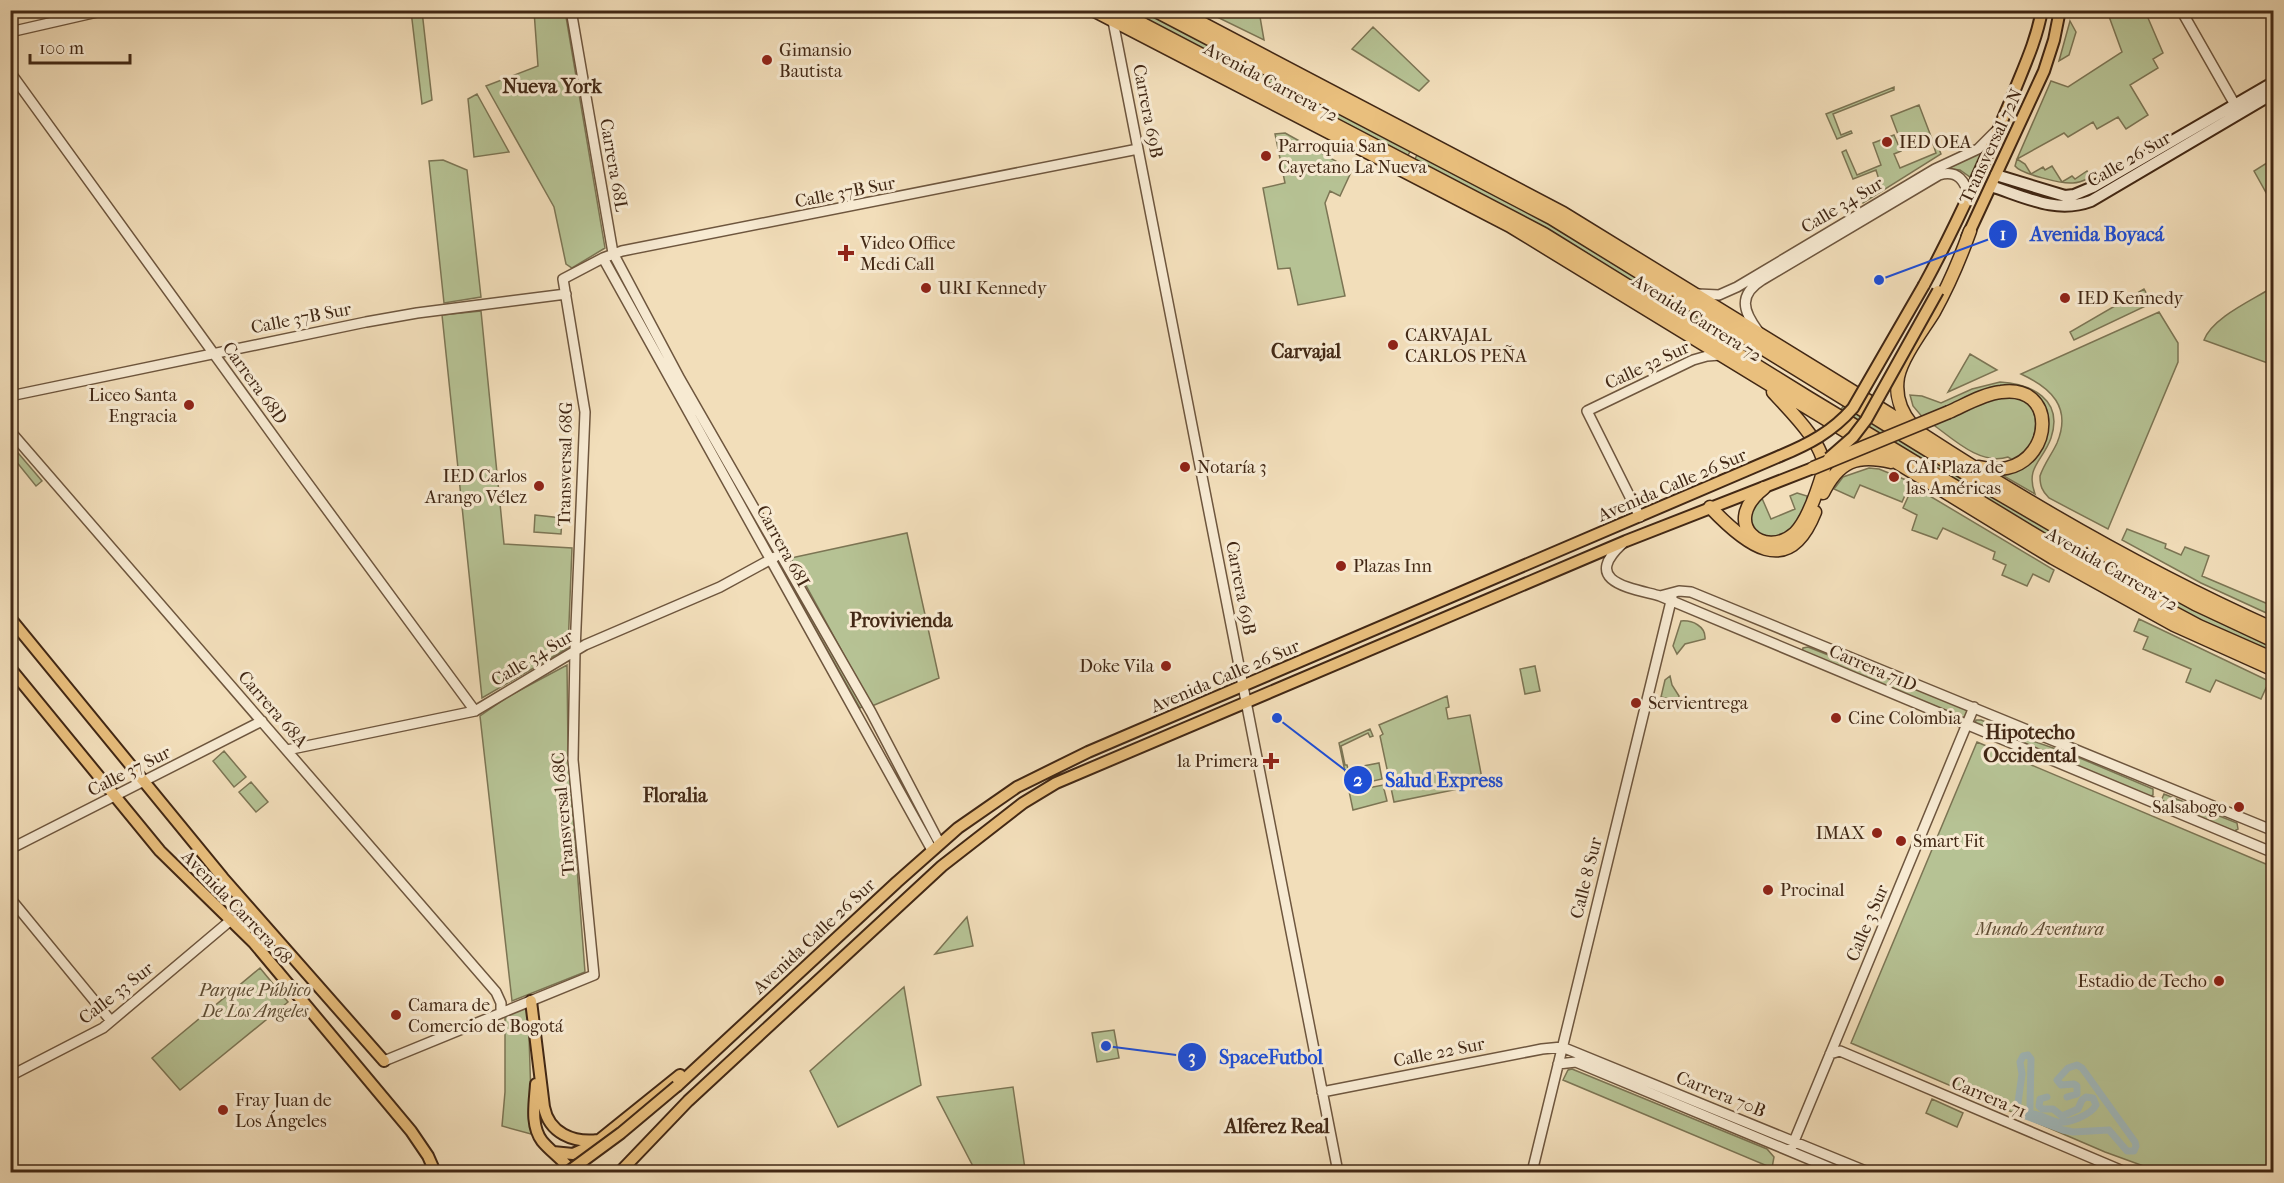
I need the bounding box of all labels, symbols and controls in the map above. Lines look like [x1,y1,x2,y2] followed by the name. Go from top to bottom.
[30,27,130,65] scale bar
[39,38,84,59] text: 100 m
[1199,38,1341,127] street label: Avenida Carrera 72
[779,40,852,82] place label: Gimansio Bautista
[760,53,774,67] marker: Gimansio Bautista
[1128,62,1167,160] street label: Carrera 69B
[502,75,602,98] district label: Nueva York
[1956,85,2027,207] street label: Transversal 72N
[595,117,632,213] street label: Carrera 68L
[2084,127,2175,192] street label: Calle 26 Sur
[1899,132,1972,153] place label: IED OEA
[1880,135,1894,149] marker: IED OEA
[1278,136,1427,178] place label: Parroquia San Cayetano La Nueva
[1259,149,1273,163] marker: Parroquia San Cayetano La Nueva
[793,172,897,213] street label: Calle 37B Sur
[1797,173,1887,238] street label: Calle 34 Sur
[1988,215,2176,253] callout: Avenida Boyacá
[2028,223,2165,246] text: Avenida Boyacá
[2000,224,2006,245] text: 1
[859,233,955,275] place label: Video Office Medi Call
[837,244,855,262] marker: Video Office Medi Call
[1627,270,1765,367] street label: Avenida Carrera 72
[938,278,1048,299] place label: URI Kennedy
[919,281,933,295] marker: URI Kennedy
[2077,288,2185,309] place label: IED Kennedy
[2058,291,2072,305] marker: IED Kennedy
[249,298,353,339] street label: Calle 37B Sur
[1405,325,1527,367] place label: CARVAJAL CARLOS PEÑA
[1602,337,1693,394] street label: Calle 32 Sur
[218,338,292,429] street label: Carrera 68D
[1386,338,1400,352] marker: CARVAJAL CARLOS PEÑA
[1271,340,1342,363] district label: Carvajal
[88,385,178,427] place label: Liceo Santa Engracia
[182,398,196,412] marker: Liceo Santa Engracia
[554,401,577,526] street label: Transversal 68G
[1594,445,1750,527] street label: Avenida Calle 26 Sur
[1197,457,1267,478] place label: Notaría 3
[1905,457,2004,499] place label: CAI Plaza de las Américas
[1178,460,1192,474] marker: Notaría 3
[424,466,527,508] place label: IED Carlos Arango Vélez
[1887,470,1901,484] marker: CAI Plaza de las Américas
[532,479,546,493] marker: IED Carlos Arango Vélez
[752,502,814,591] street label: Carrera 68I
[2041,523,2181,616] street label: Avenida Carrera 72
[1221,539,1260,637] street label: Carrera 69B
[1353,556,1432,577] place label: Plazas Inn
[1334,559,1348,573] marker: Plazas Inn
[849,609,953,632] district label: Provivienda
[487,626,577,691] street label: Calle 34 Sur
[1147,636,1303,718] street label: Avenida Calle 26 Sur
[1826,641,1920,696] street label: Carrera 71D
[1079,656,1155,677] place label: Doke Vila
[1159,659,1173,673] marker: Doke Vila
[234,667,312,752] street label: Carrera 68A
[1648,693,1749,714] place label: Servientrega
[1629,696,1643,710] marker: Servientrega
[1848,708,1962,729] place label: Cine Colombia
[1829,711,1843,725] marker: Cine Colombia
[1983,721,2077,767] district label: Hipotecho Occidental
[84,741,174,801] street label: Calle 37 Sur
[548,751,579,877] street label: Transversal 68C
[1176,751,1259,772] place label: la Primera
[1262,752,1280,770] marker: la Primera
[1343,761,1515,799] callout: Salud Express
[1385,769,1504,792] text: Salud Express
[1353,770,1363,791] text: 2
[642,784,708,807] district label: Floralia
[2152,797,2227,818] place label: Salsabogo
[2232,800,2246,814] marker: Salsabogo
[1816,823,1865,844] place label: IMAX
[1870,826,1884,840] marker: IMAX
[1913,831,1985,852] place label: Smart Fit
[1894,834,1908,848] marker: Smart Fit
[1566,835,1607,921] street label: Calle 8 Sur
[176,846,296,968] street label: Avenida Carrera 68
[748,874,880,999] street label: Avenida Calle 26 Sur
[1780,880,1845,901] place label: Procinal
[1842,881,1893,965] street label: Calle 3 Sur
[1761,883,1775,897] marker: Procinal
[1974,919,2104,940] park label: Mundo Aventura
[75,958,158,1029] street label: Calle 33 Sur
[2078,971,2207,992] place label: Estadio de Techo
[2212,974,2226,988] marker: Estadio de Techo
[198,980,311,1022] park label: Parque Público De Los Angeles
[408,995,564,1037] place label: Camara de Comercio de Bogotá
[389,1008,403,1022] marker: Camara de Comercio de Bogotá
[1392,1033,1487,1072] street label: Calle 22 Sur
[1177,1038,1335,1076] callout: SpaceFutbol
[1219,1046,1323,1069] text: SpaceFutbol
[1188,1047,1196,1068] text: 3
[1673,1067,1769,1122] street label: Carrera 70B
[1948,1072,2029,1123] street label: Carrera 71
[235,1090,332,1132] place label: Fray Juan de Los Ángeles
[216,1103,230,1117] marker: Fray Juan de Los Ángeles
[1222,1115,1330,1138] district label: Alferez Real

